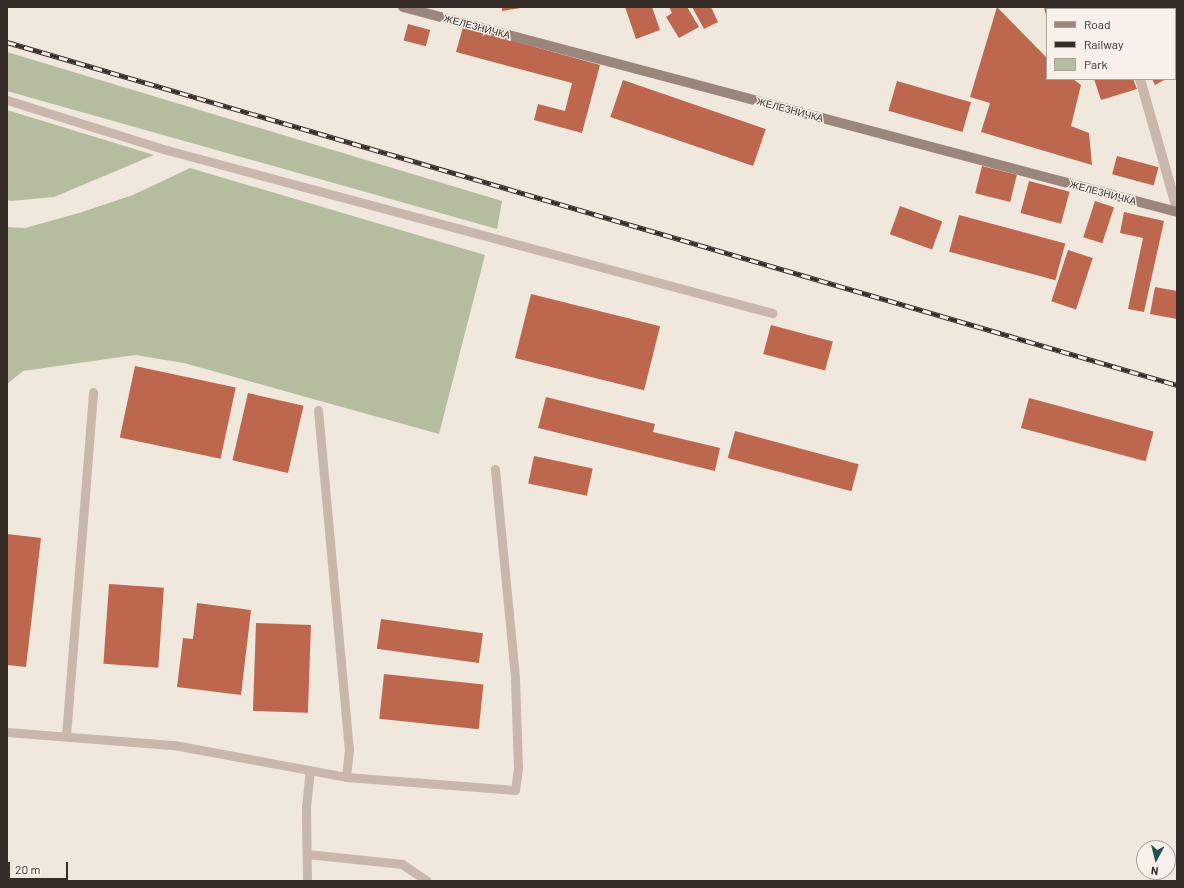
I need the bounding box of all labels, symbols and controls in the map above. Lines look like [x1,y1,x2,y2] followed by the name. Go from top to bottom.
[1046,8,1176,80] legend
[442,12,512,42] street label: ЖЕЛЕЗНИЧКА
[1084,17,1111,31] text: Road
[1084,37,1123,51] text: Railway
[1084,57,1108,71] text: Park
[755,95,825,125] street label: ЖЕЛЕЗНИЧКА
[1068,178,1138,208] street label: ЖЕЛЕЗНИЧКА
[1136,840,1176,880] north arrow
[10,854,70,880] scale bar
[15,862,41,876] text: 20 m
[1150,865,1159,878] text: N

